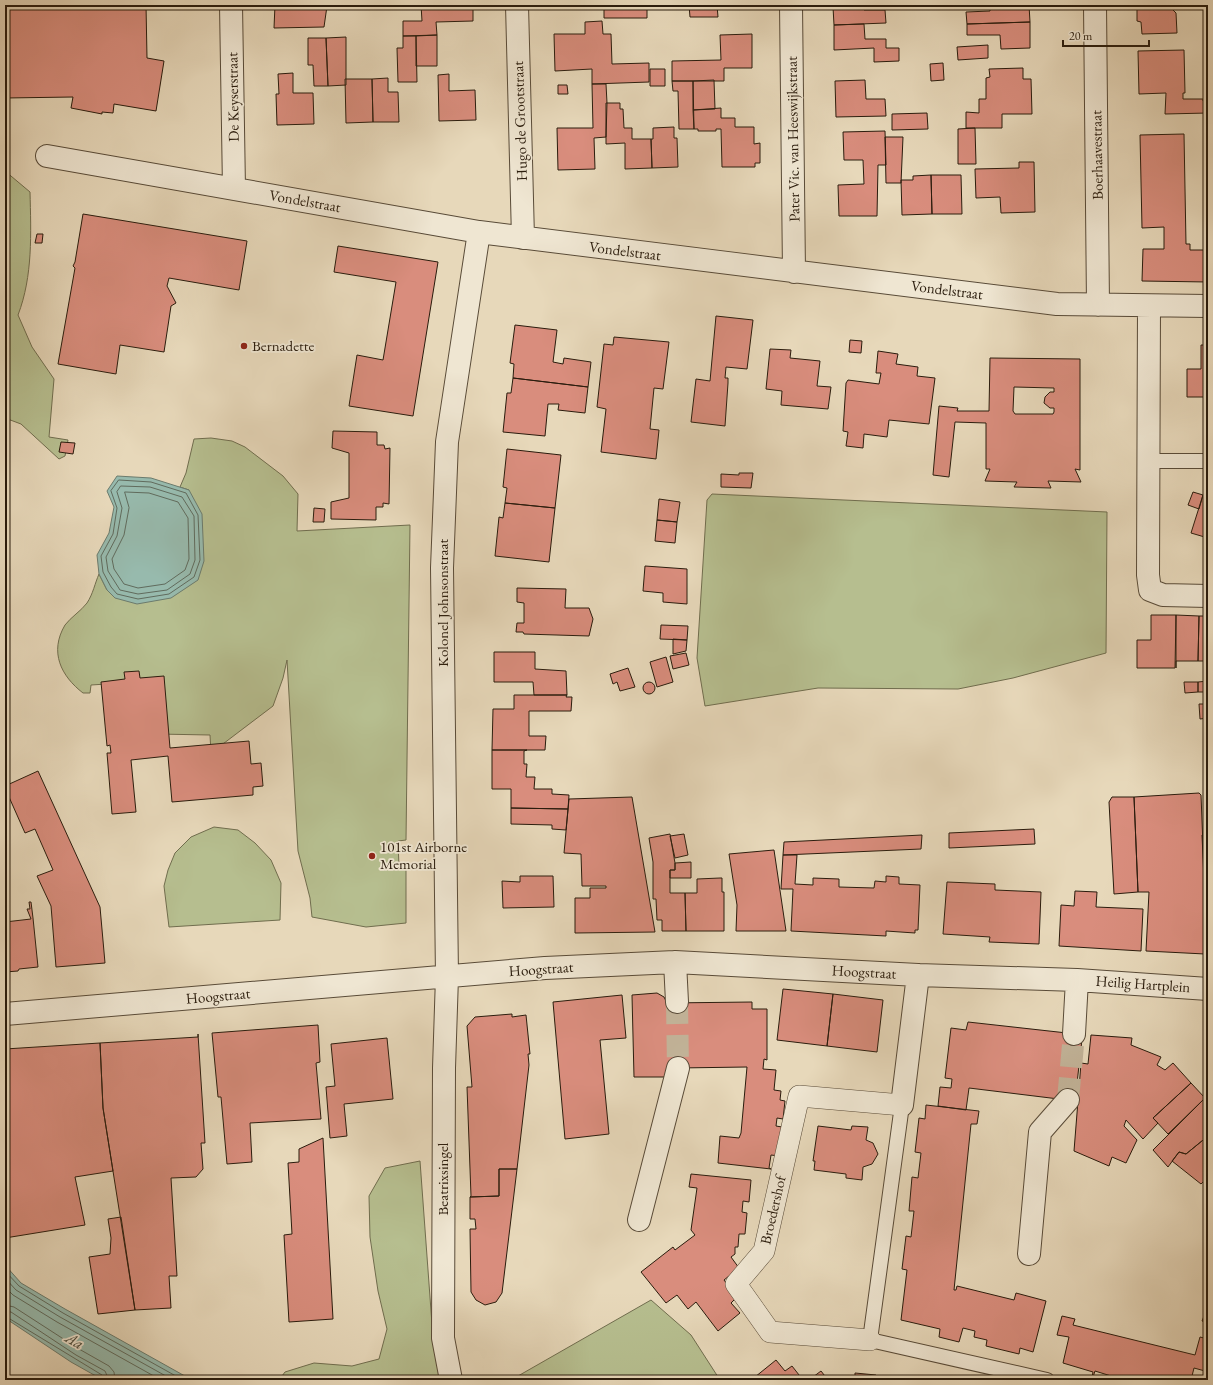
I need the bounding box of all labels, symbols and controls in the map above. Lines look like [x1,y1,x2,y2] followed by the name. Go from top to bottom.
[1063,22,1149,48] scale bar
[1069,28,1093,44] text: 20 m
[222,52,243,142] street label: De Keyserstraat
[782,56,803,222] street label: Pater Vic. van Heeswijkstraat
[508,60,531,181] street label: Hugo de Grootstraat
[1086,110,1107,200] street label: Boerhaavestraat
[268,185,343,216] street label: Vondelstraat
[588,237,662,264] street label: Vondelstraat
[910,276,984,303] street label: Vondelstraat
[252,336,314,355] place label: Bernadette
[239,341,249,351] marker: Bernadette
[433,539,452,667] street label: Kolonel Johnsonstraat
[380,837,467,873] place label: 101st Airborne Memorial
[367,851,377,861] marker: 101st Airborne Memorial
[508,957,574,980] street label: Hoogstraat
[831,960,897,983] street label: Hoogstraat
[1095,971,1191,996] street label: Heilig Hartplein
[185,983,251,1008] street label: Hoogstraat
[433,1142,452,1215] street label: Beatrixsingel
[755,1171,790,1246] street label: Broedershof
[61,1326,88,1354] water label: Aa

